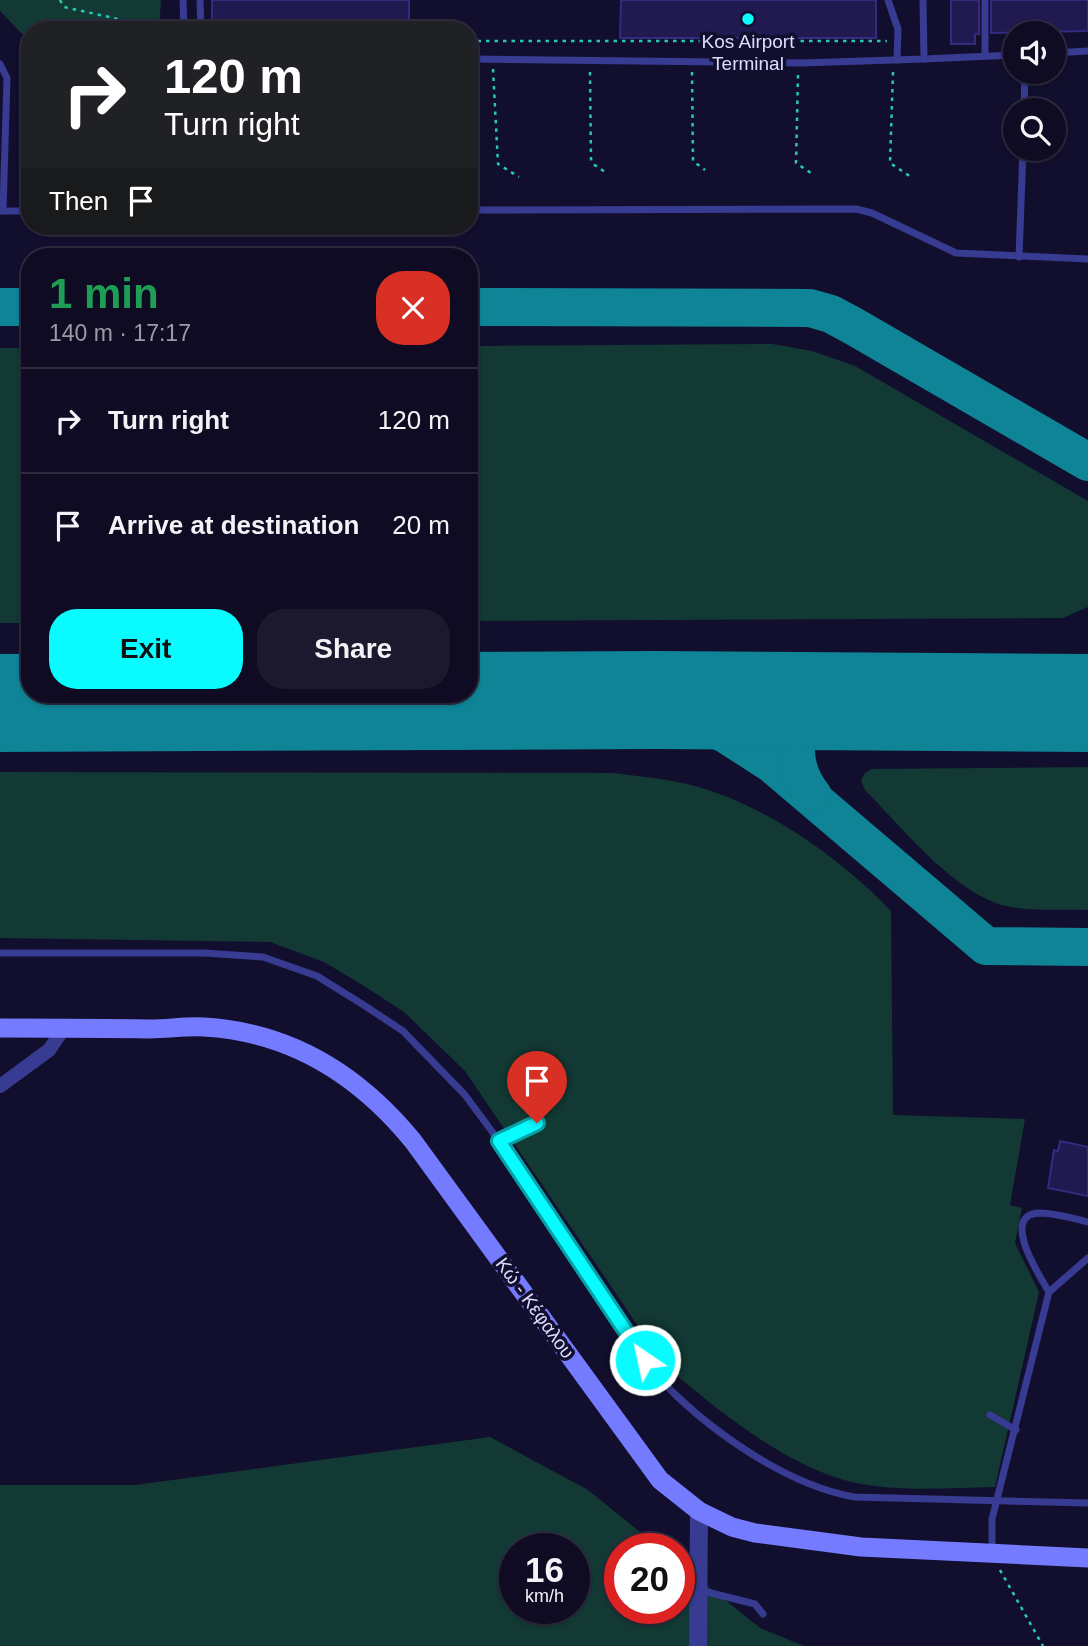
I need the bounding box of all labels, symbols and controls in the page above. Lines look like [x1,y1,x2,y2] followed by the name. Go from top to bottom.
[740,11,756,27] marker: Kos Airport Terminal
[1003,21,1066,161] map controls
[1003,21,1066,84] button: sound
[702,31,795,74] place label: Kos Airport Terminal
[49,49,140,140] icon: right
[164,49,303,103] text: 120 m
[1003,98,1066,161] button: search
[164,106,300,142] text: Turn right
[122,182,160,220] icon: arrive
[49,186,108,216] text: Then
[49,270,159,317] text: 1 min
[376,271,450,345] button: close
[49,320,191,346] text: 140 m · 17:17
[49,402,87,440] icon: right
[108,405,229,435] text: Turn right
[378,405,450,435] text: 120 m
[49,507,87,545] icon: arrive
[108,510,359,540] text: Arrive at destination
[392,510,450,540] text: 20 m
[49,609,243,689] button: Exit
[257,609,450,689] button: Share
[507,1051,567,1123] pin
[518,1062,556,1100] icon: arrive
[492,1254,578,1362] street label: Κώ - Κέφαλου
[608,1323,682,1397] position arrow
[604,1533,695,1624] speed limit sign: 20
[525,1550,564,1589] text: 16
[525,1586,564,1606] text: km/h

